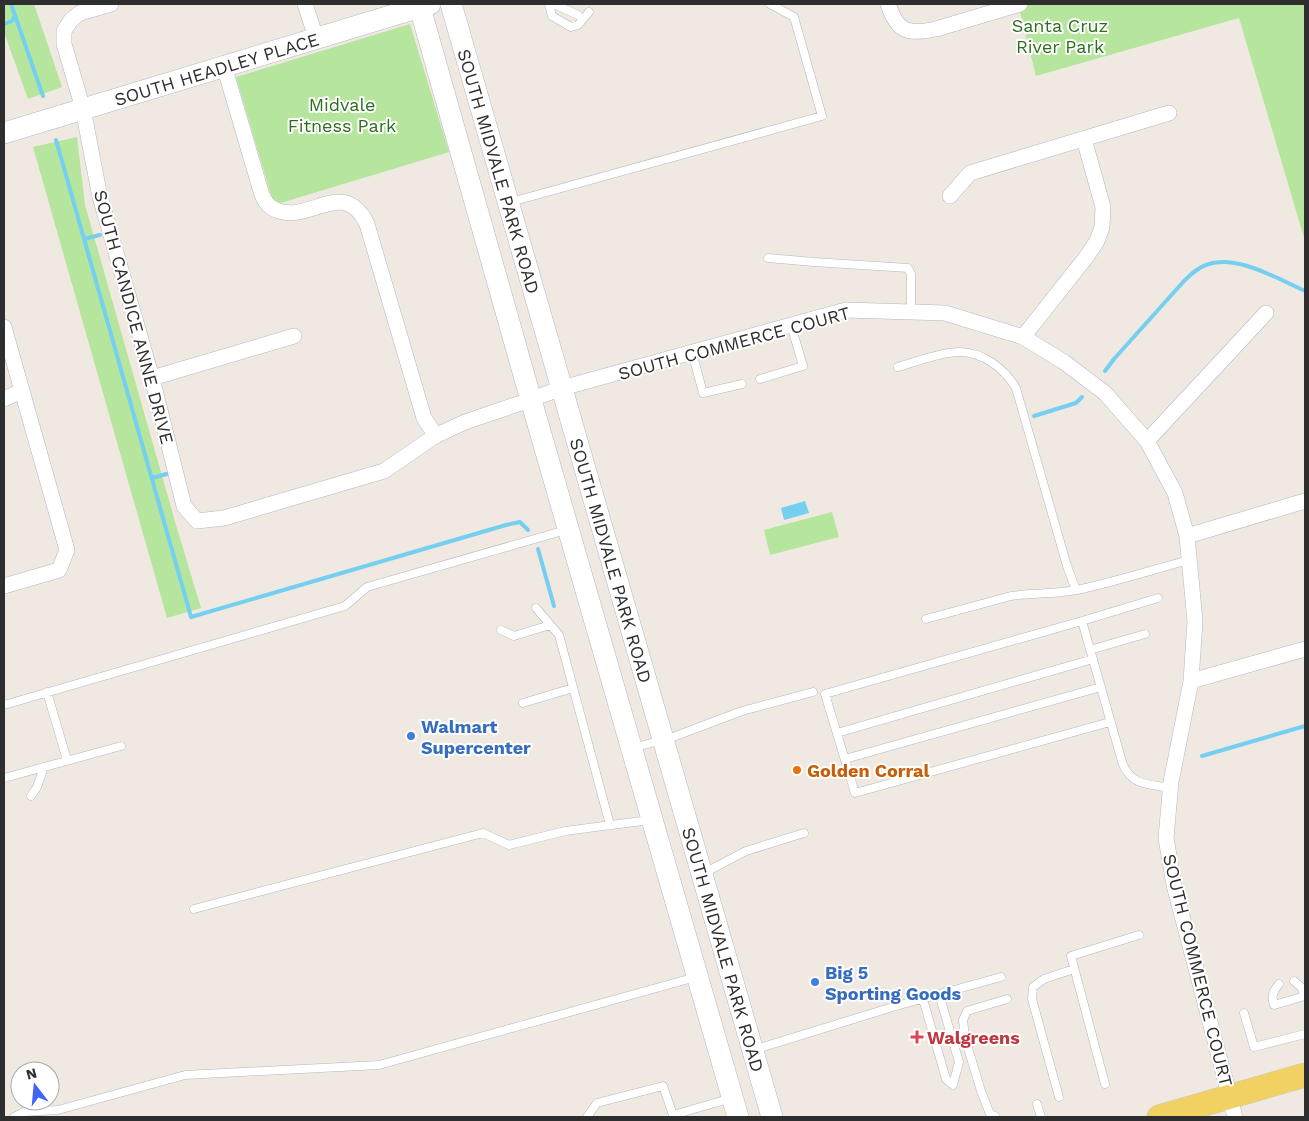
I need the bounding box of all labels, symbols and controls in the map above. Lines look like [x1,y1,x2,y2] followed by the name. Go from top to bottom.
[1012,15,1108,57] park label: Santa Cruz River Park
[112,28,321,110] street label: SOUTH HEADLEY PLACE
[454,46,544,296] street label: SOUTH MIDVALE PARK ROAD
[288,94,396,136] park label: Midvale Fitness Park
[90,188,178,446] street label: SOUTH CANDICE ANNE DRIVE
[616,302,852,384] street label: SOUTH COMMERCE COURT
[566,435,657,685] street label: SOUTH MIDVALE PARK ROAD
[421,716,531,758] place label: Walmart Supercenter
[405,730,417,742] marker: Walmart Supercenter
[807,760,930,781] place label: Golden Corral
[791,764,803,776] marker: Golden Corral
[678,825,769,1074] street label: SOUTH MIDVALE PARK ROAD
[1159,852,1237,1089] street label: SOUTH COMMERCE COURT
[825,962,962,1004] place label: Big 5 Sporting Goods
[809,976,821,988] marker: Big 5 Sporting Goods
[927,1027,1020,1048] place label: Walgreens
[911,1031,923,1043] marker: Walgreens
[10,1061,60,1111] north arrow
[24,1064,39,1083] text: N

